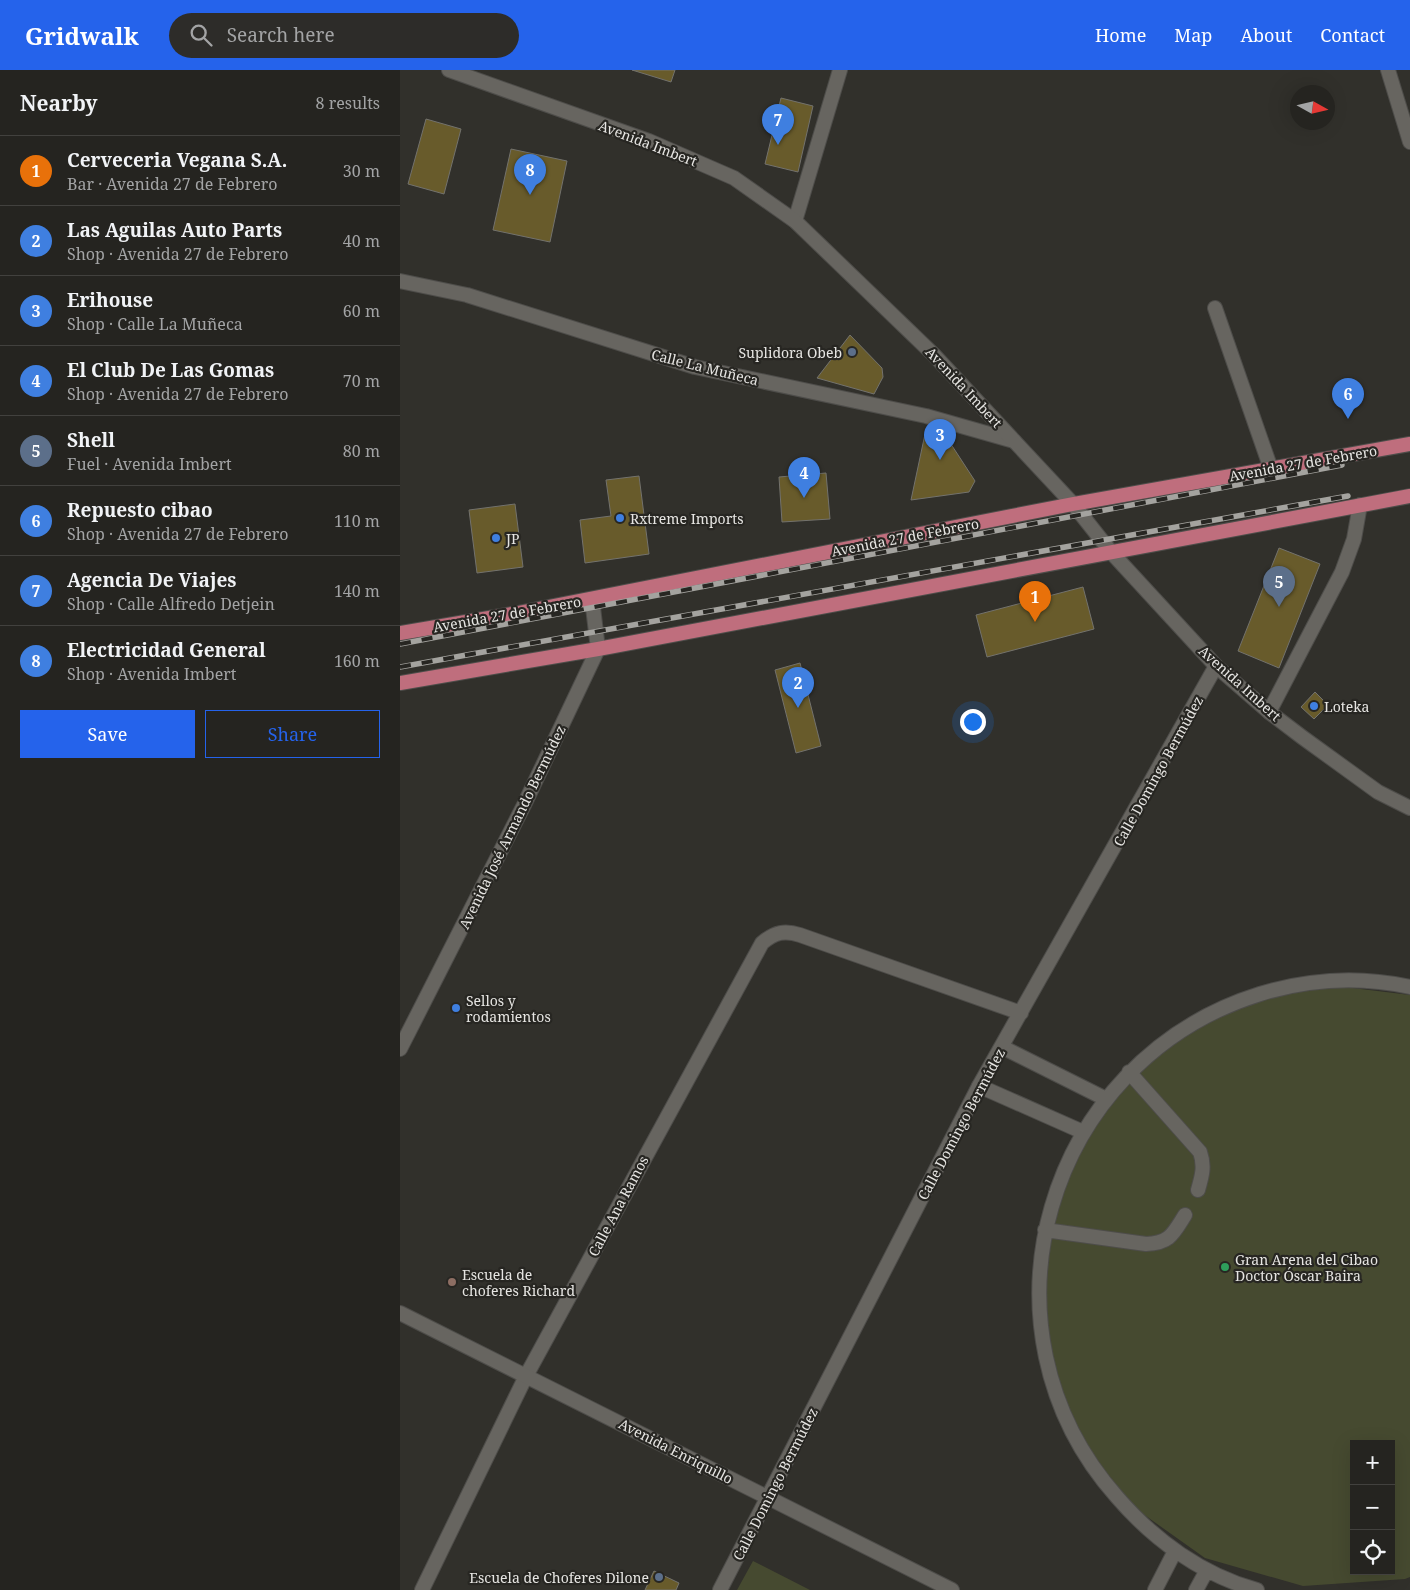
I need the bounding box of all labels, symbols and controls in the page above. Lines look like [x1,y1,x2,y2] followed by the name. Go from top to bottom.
[169,13,519,58] search box
[25,19,139,52] text: Gridwalk
[187,21,215,49] icon: search
[227,22,335,48] text: Search here
[1095,23,1146,47] text: Home
[1174,23,1212,47] text: Map
[1240,23,1292,47] text: About
[1320,23,1385,47] text: Contact
[1290,85,1335,130] north arrow
[20,89,98,117] text: Nearby
[316,92,380,114] text: 8 results
[762,104,794,145] pin: 7
[596,115,700,171] street label: Avenida Imbert
[67,147,287,173] text: Cerveceria Vegana S.A.
[514,154,546,195] pin: 8
[31,160,41,182] text: 1
[343,160,380,182] text: 30 m
[67,173,278,195] text: Bar · Avenida 27 de Febrero
[67,217,282,243] text: Las Aguilas Auto Parts
[31,230,41,252] text: 2
[343,230,380,252] text: 40 m
[67,243,288,265] text: Shop · Avenida 27 de Febrero
[67,287,153,313] text: Erihouse
[31,300,41,322] text: 3
[343,300,380,322] text: 60 m
[67,313,243,335] text: Shop · Calle La Muñeca
[922,342,1007,432] street label: Avenida Imbert
[738,343,842,362] place label: Suplidora Obeb
[649,344,761,390] street label: Calle La Muñeca
[846,346,858,358] marker: Suplidora Obeb
[67,357,274,383] text: El Club De Las Gomas
[31,370,41,392] text: 4
[343,370,380,392] text: 70 m
[1332,378,1364,419] pin: 6
[67,383,288,405] text: Shop · Avenida 27 de Febrero
[924,419,956,460] pin: 3
[67,427,115,453] text: Shell
[31,440,41,462] text: 5
[343,440,380,462] text: 80 m
[1228,441,1378,485] street label: Avenida 27 de Febrero
[67,453,232,475] text: Fuel · Avenida Imbert
[788,457,820,498] pin: 4
[67,497,213,523] text: Repuesto cibao
[630,509,744,528] place label: Rxtreme Imports
[31,510,41,532] text: 6
[334,510,380,532] text: 110 m
[614,512,626,524] marker: Rxtreme Imports
[830,513,980,561] street label: Avenida 27 de Febrero
[67,523,288,545] text: Shop · Avenida 27 de Febrero
[505,529,519,548] place label: JP
[490,532,502,544] marker: JP
[1263,566,1295,607] pin: 5
[67,567,236,593] text: Agencia De Viajes
[31,580,41,602] text: 7
[334,580,380,602] text: 140 m
[1019,581,1051,622] pin: 1
[432,592,582,636] street label: Avenida 27 de Febrero
[67,593,275,615] text: Shop · Calle Alfredo Detjein
[67,637,266,663] text: Electricidad General
[1195,641,1285,725] street label: Avenida Imbert
[31,650,41,672] text: 8
[334,650,380,672] text: 160 m
[67,663,236,685] text: Shop · Avenida Imbert
[782,667,814,708] pin: 2
[1109,692,1207,850] street label: Calle Domingo Bermúdez
[1324,697,1369,716] place label: Loteka
[1308,700,1320,712] marker: Loteka
[960,709,986,735] your location
[20,710,195,758] button: Save
[205,710,380,758] button: Share
[454,722,570,932] street label: Avenida José Armando Bermúdez
[466,991,551,1026] place label: Sellos y rodamientos
[450,1002,462,1014] marker: Sellos y rodamientos
[913,1045,1009,1203] street label: Calle Domingo Bermúdez
[583,1152,653,1260] street label: Calle Ana Ramos
[1235,1250,1378,1285] place label: Gran Arena del Cibao Doctor Óscar Baira
[1219,1261,1231,1273] marker: Gran Arena del Cibao Doctor Óscar Baira
[462,1265,575,1300] place label: Escuela de choferes Richard
[446,1276,458,1288] marker: Escuela de choferes Richard
[728,1404,822,1564] street label: Calle Domingo Bermúdez
[616,1414,736,1488] street label: Avenida Enriquillo
[1350,1440,1395,1575] map controls
[1350,1440,1395,1485] button: +
[1350,1485,1395,1530] button: −
[1350,1530,1395,1575] button: locate
[469,1568,649,1587] place label: Escuela de Choferes Dilone
[653,1571,665,1583] marker: Escuela de Choferes Dilone

